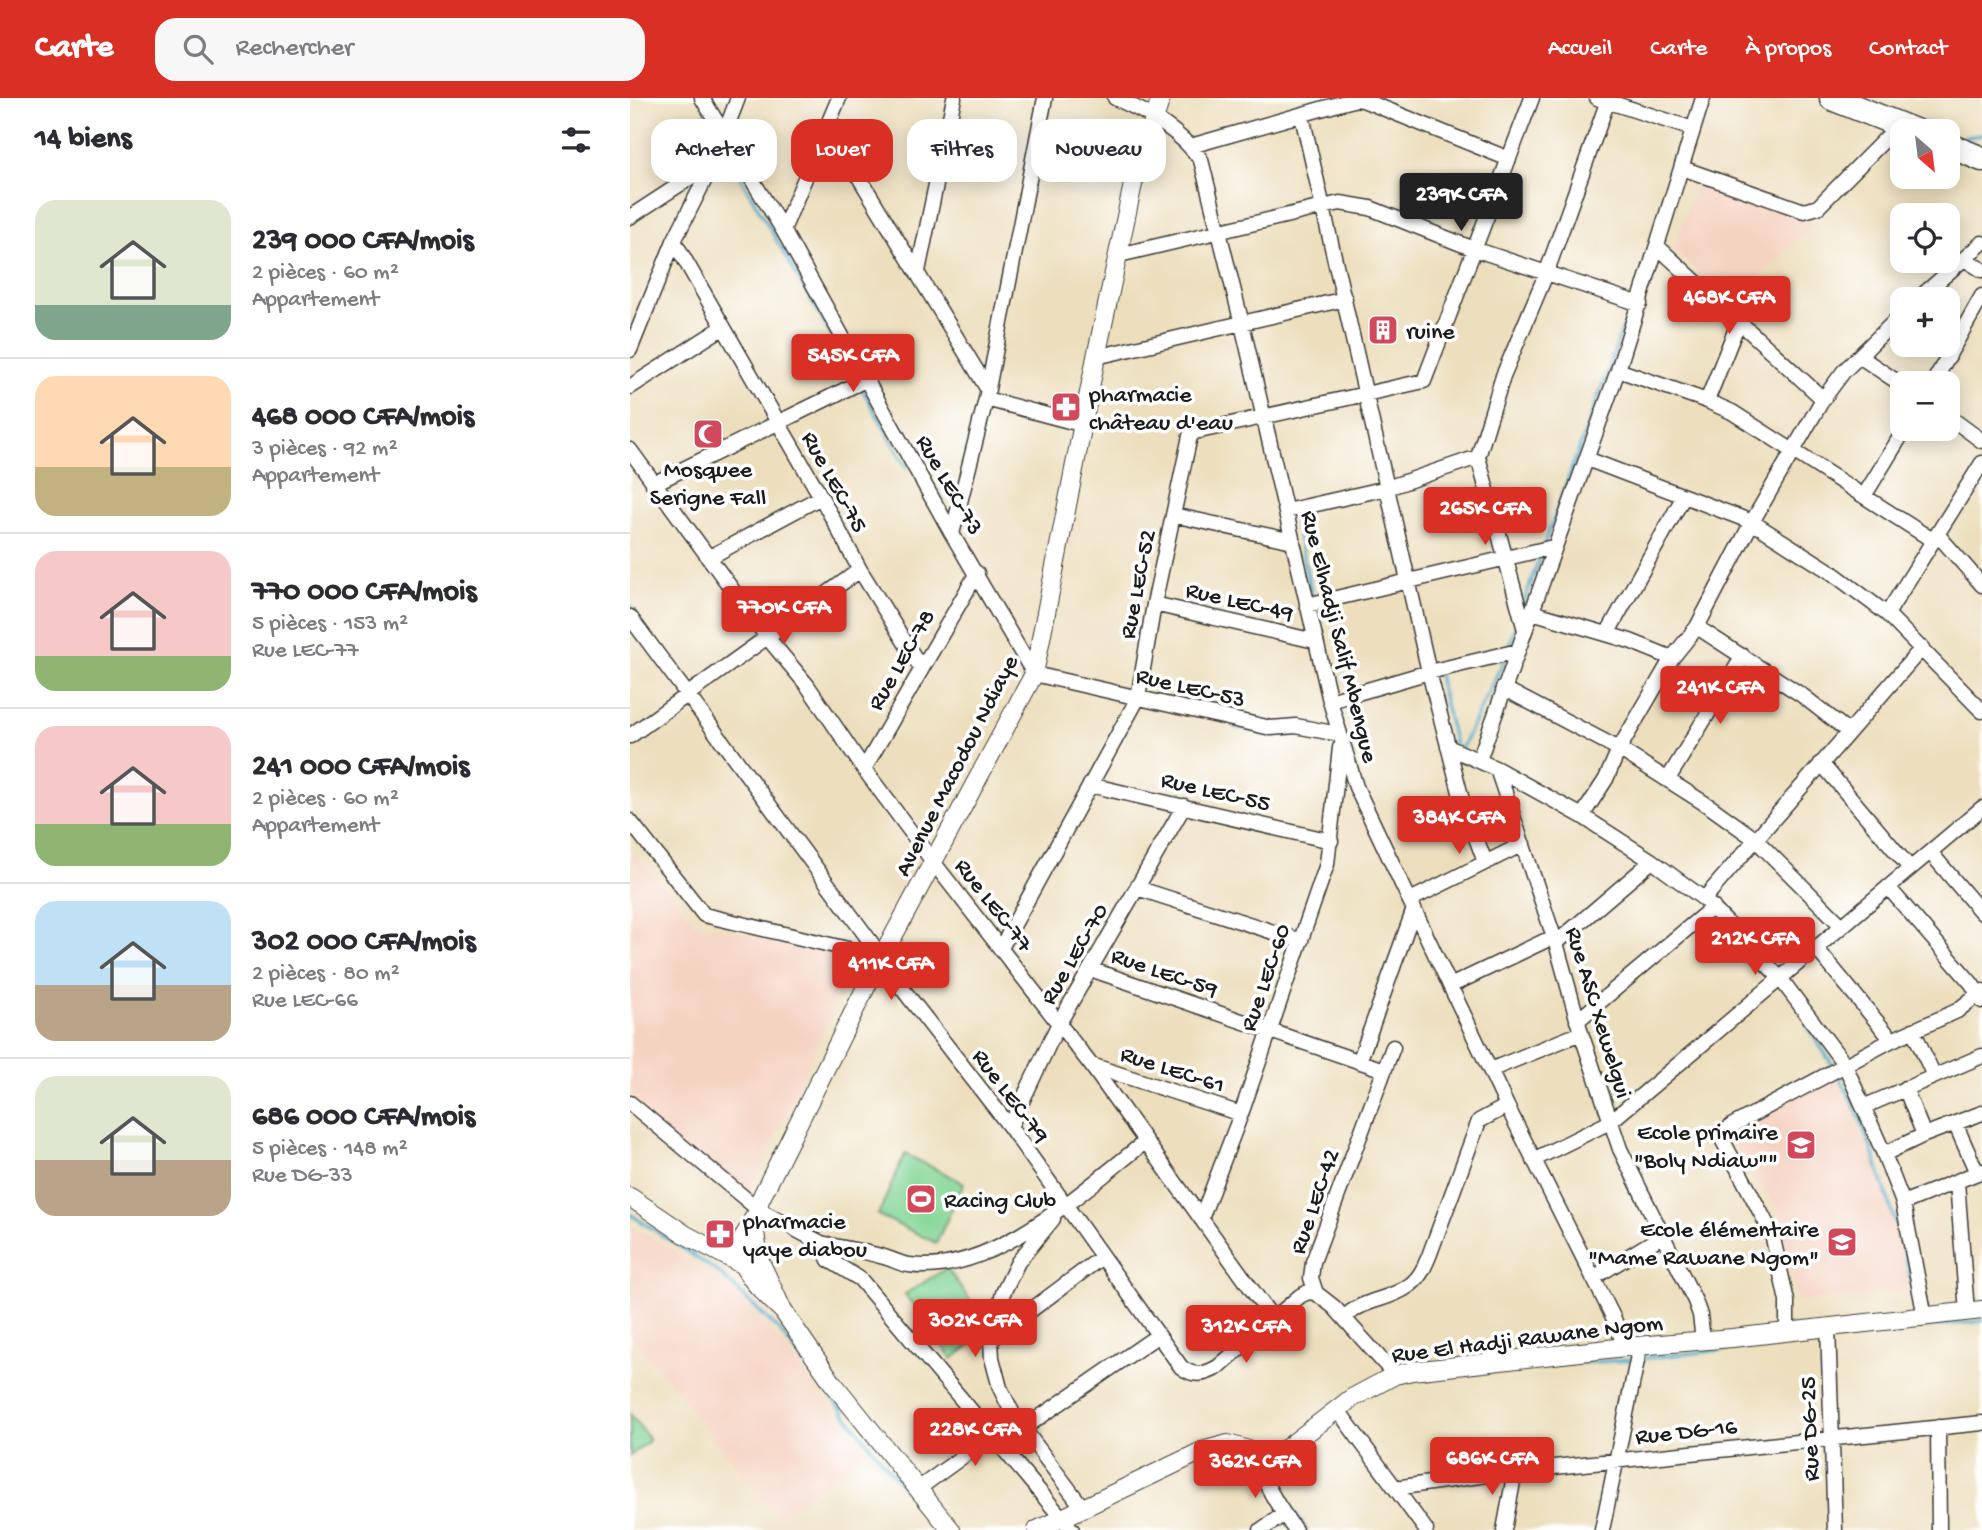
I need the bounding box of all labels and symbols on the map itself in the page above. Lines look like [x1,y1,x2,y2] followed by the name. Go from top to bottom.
[1890,119,1960,189] north arrow
[1389,174,1533,233] pin: 239K CFA
[1657,276,1801,336] pin: 468K CFA
[1366,313,1400,347] building icon: ruine
[1406,319,1455,348] place label: ruine
[781,334,925,394] pin: 545K CFA
[1088,382,1233,439] place label: pharmacie château d'eau
[1049,390,1083,424] pharmacy icon: pharmacie château d'eau
[691,417,725,451] mosque icon: Mosquee Serigne Fall
[793,427,873,538] street label: Rue LEC-75
[908,430,988,541] street label: Rue LEC-73
[650,457,766,514] place label: Mosquee Serigne Fall
[1413,488,1557,547] pin: 265K CFA
[1292,508,1383,766] street label: Rue Elhadji Salif Mbengue
[1115,527,1164,642] street label: Rue LEC-52
[1183,577,1296,630] street label: Rue LEC-49
[712,587,856,646] pin: 770K CFA
[863,605,944,716] street label: Rue LEC-78
[890,651,1027,882] street label: Avenue Macodou Ndiaye
[1133,663,1248,716] street label: Rue LEC-53
[1648,666,1792,726] pin: 241K CFA
[1158,767,1273,820] street label: Rue LEC-55
[1387,796,1531,856] pin: 384K CFA
[947,853,1038,959] street label: Rue LEC-77
[1035,899,1117,1011] street label: Rue LEC-70
[1683,918,1827,977] pin: 212K CFA
[1235,920,1299,1036] street label: Rue LEC-60
[1557,924,1636,1102] street label: Rue ASC Xewelgui
[819,942,963,1002] pin: 411K CFA
[1107,943,1221,1006] street label: Rue LEC-59
[1116,1041,1228,1102] street label: Rue LEC-61
[964,1044,1054,1150] street label: Rue LEC-79
[1634,1120,1779,1177] place label: Ecole primaire "Boly Ndiaw""
[1784,1128,1818,1162] school or university icon: Ecole primaire "Boly Ndiaw""
[1285,1146,1348,1259] street label: Rue LEC-42
[904,1182,938,1216] sports icon: Racing Club
[944,1188,1057,1217] place label: Racing Club
[742,1209,867,1266] place label: pharmacie yaye diabou
[703,1217,737,1251] pharmacy icon: pharmacie yaye diabou
[1588,1217,1820,1274] place label: Ecole élémentaire "Mame Rawane Ngom"
[1825,1225,1859,1259] school or university icon: Ecole élémentaire "Mame Rawane Ngom"
[903,1300,1047,1359] pin: 302K CFA
[1174,1306,1318,1365] pin: 312K CFA
[1390,1309,1665,1371] street label: Rue El Hadji Rawane Ngom
[1795,1376,1828,1482] street label: Rue DG-25
[903,1408,1047,1468] pin: 228K CFA
[1634,1414,1739,1453] street label: Rue DG-16
[1420,1438,1564,1497] pin: 686K CFA
[1183,1440,1327,1500] pin: 362K CFA

